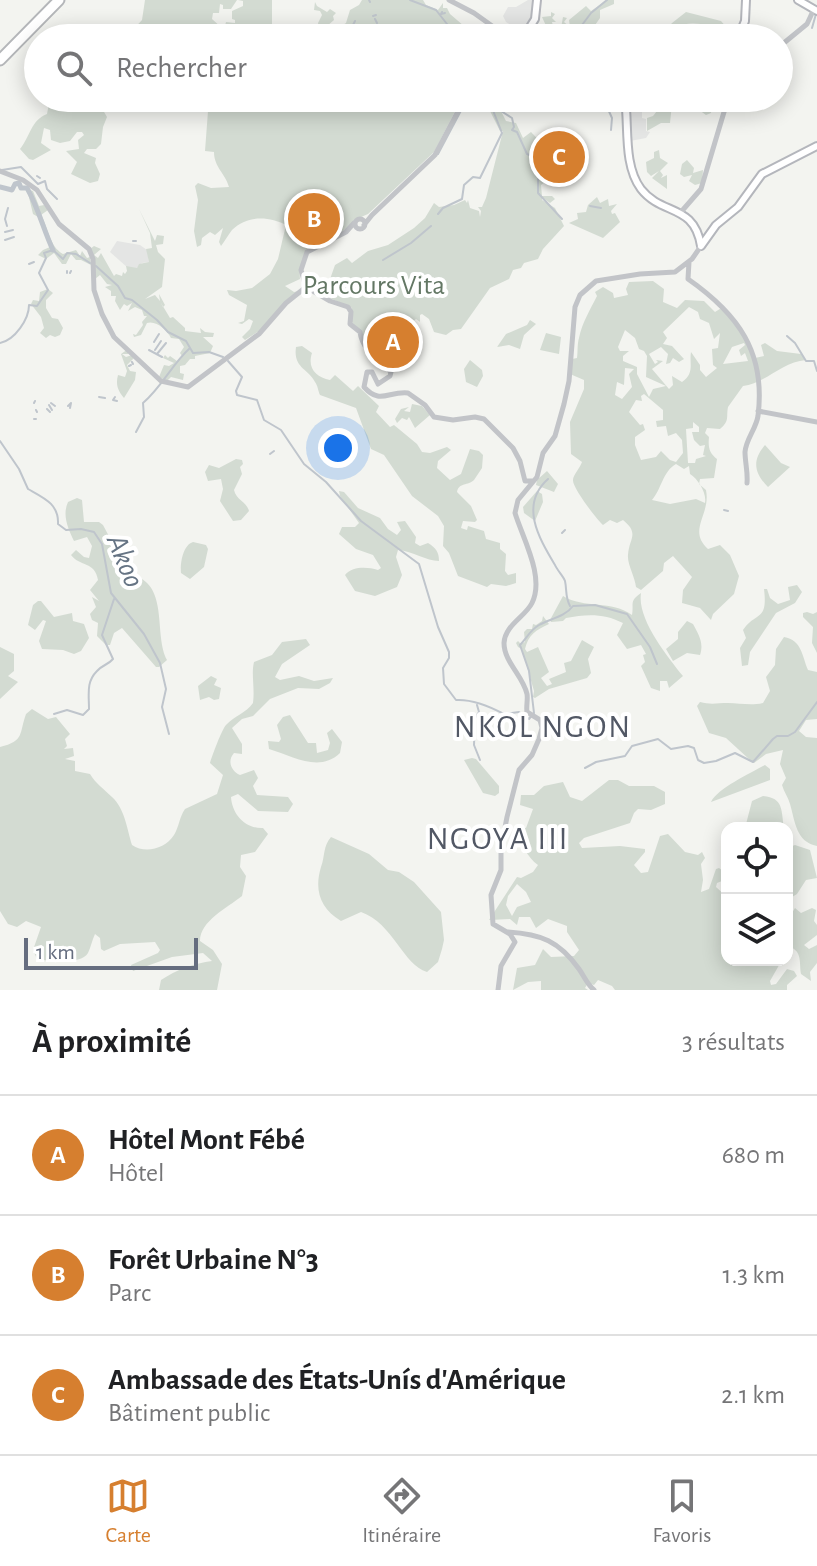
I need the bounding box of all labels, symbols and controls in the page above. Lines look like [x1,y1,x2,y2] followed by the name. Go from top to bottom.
[24,24,793,112] search box
[52,46,96,90] icon: search
[116,53,247,83] text: Rechercher
[533,127,585,187] pin: C
[288,189,340,249] pin: B
[303,272,445,300] park label: Parcours Vita
[367,312,419,372] pin: A
[318,428,358,468] your location
[101,529,149,592] water label: Akoo
[454,711,632,743] district label: NKOL NGON
[721,822,793,966] map controls
[721,822,793,894] button: locate
[427,823,569,855] district label: NGOYA III
[721,894,793,966] button: layers
[24,934,198,970] scale bar
[36,941,75,963] text: 1 km
[32,1025,191,1059] text: À proximité
[682,1029,785,1055] text: 3 résultats
[108,1125,305,1155] text: Hôtel Mont Fébé
[50,1142,66,1168] text: A
[722,1142,785,1168] text: 680 m
[108,1160,164,1186] text: Hôtel
[108,1245,319,1275] text: Forêt Urbaine N°3
[50,1262,66,1288] text: B
[722,1262,785,1288] text: 1.3 km
[108,1280,151,1306] text: Parc
[108,1365,566,1395] text: Ambassade des États-Unís d'Amérique
[51,1382,65,1408] text: C
[721,1382,785,1408] text: 2.1 km
[108,1400,270,1426] text: Bâtiment public
[106,1474,151,1548] tab: Carte
[362,1474,441,1548] tab: Itinéraire
[652,1474,711,1548] tab: Favoris

